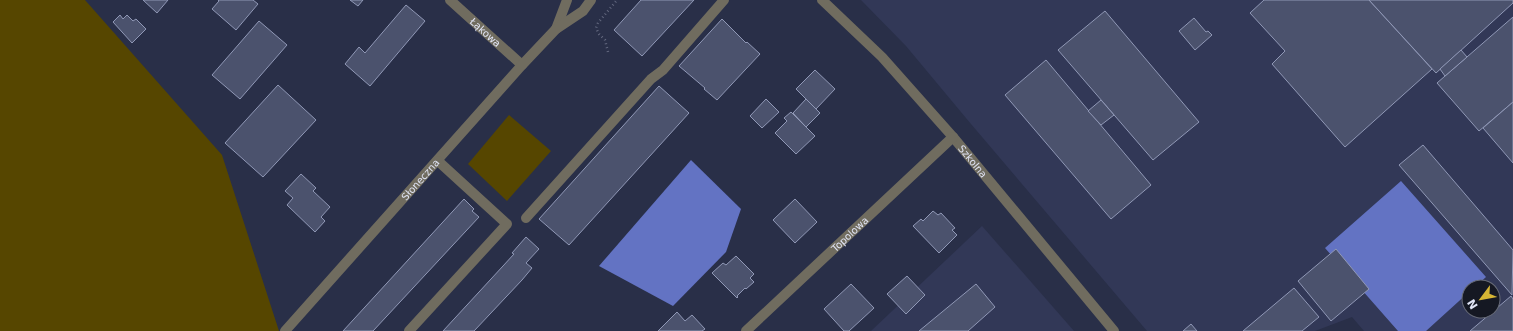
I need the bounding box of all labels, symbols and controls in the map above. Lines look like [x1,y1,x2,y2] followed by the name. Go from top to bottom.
[467,15,503,49] street label: Łąkowa
[956,143,989,180] street label: Szkolna
[399,157,442,202] street label: Słoneczna
[829,214,871,255] street label: Topolowa
[1461,279,1501,319] north arrow
[1465,297,1481,311] text: N

